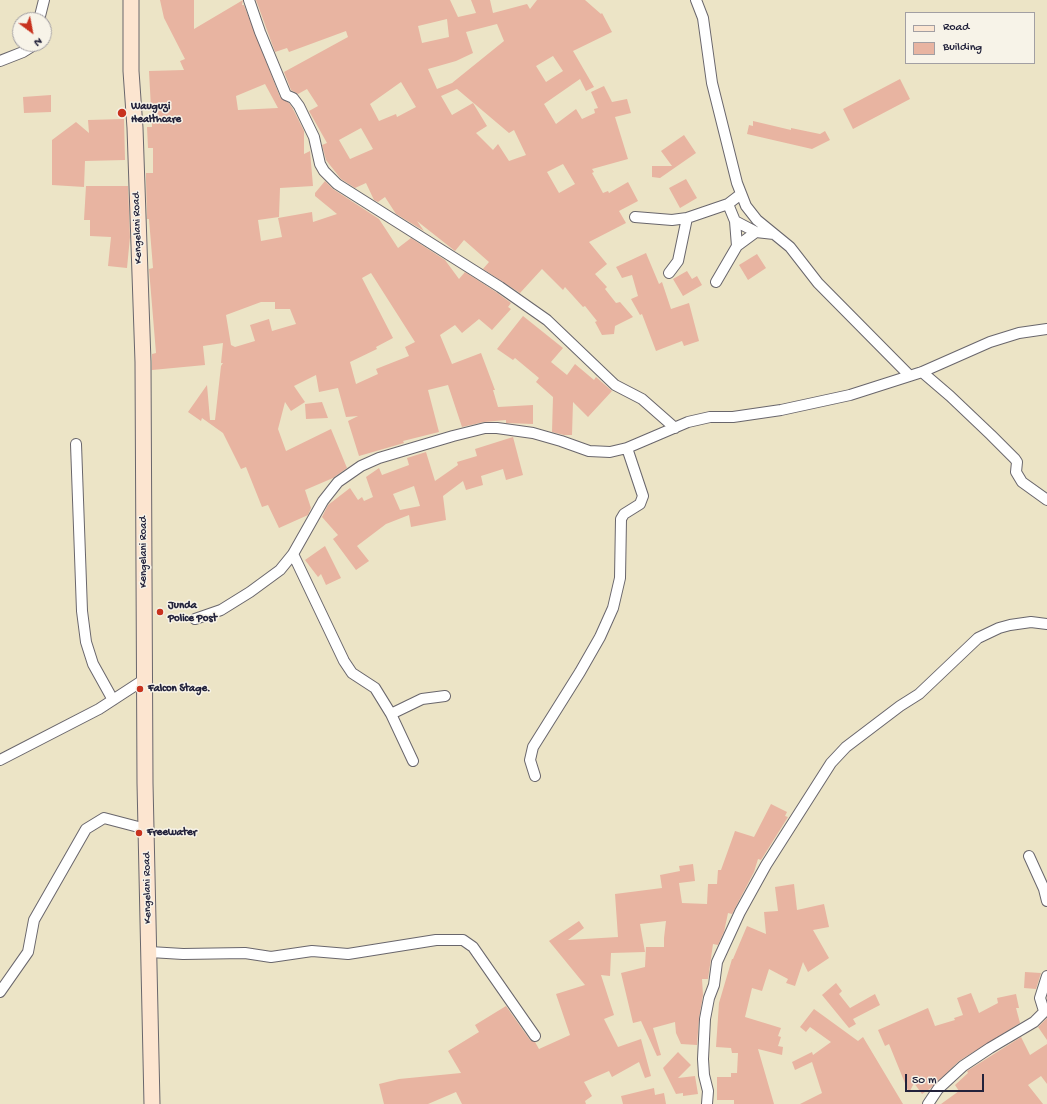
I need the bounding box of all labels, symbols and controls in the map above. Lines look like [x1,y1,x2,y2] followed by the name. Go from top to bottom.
[12,12,52,52] north arrow
[905,12,1035,64] legend
[943,21,969,35] text: Road
[32,34,44,48] text: N
[943,41,982,55] text: Building
[131,100,181,126] place label: Wauguzi Healthcare
[116,107,128,119] marker: Wauguzi Healthcare
[130,192,146,264] street label: Kengelani Road
[137,516,151,588] street label: Kengelani Road
[168,599,217,625] place label: Junda Police Post
[155,607,165,617] marker: Junda Police Post
[148,682,211,696] place label: Falcon Stage.
[135,684,145,694] marker: Falcon Stage.
[147,826,197,840] place label: Freewater
[134,828,144,838] marker: Freewater
[141,852,155,924] street label: Kengelani Road
[907,1066,986,1092] scale bar
[912,1074,937,1088] text: 50 m

